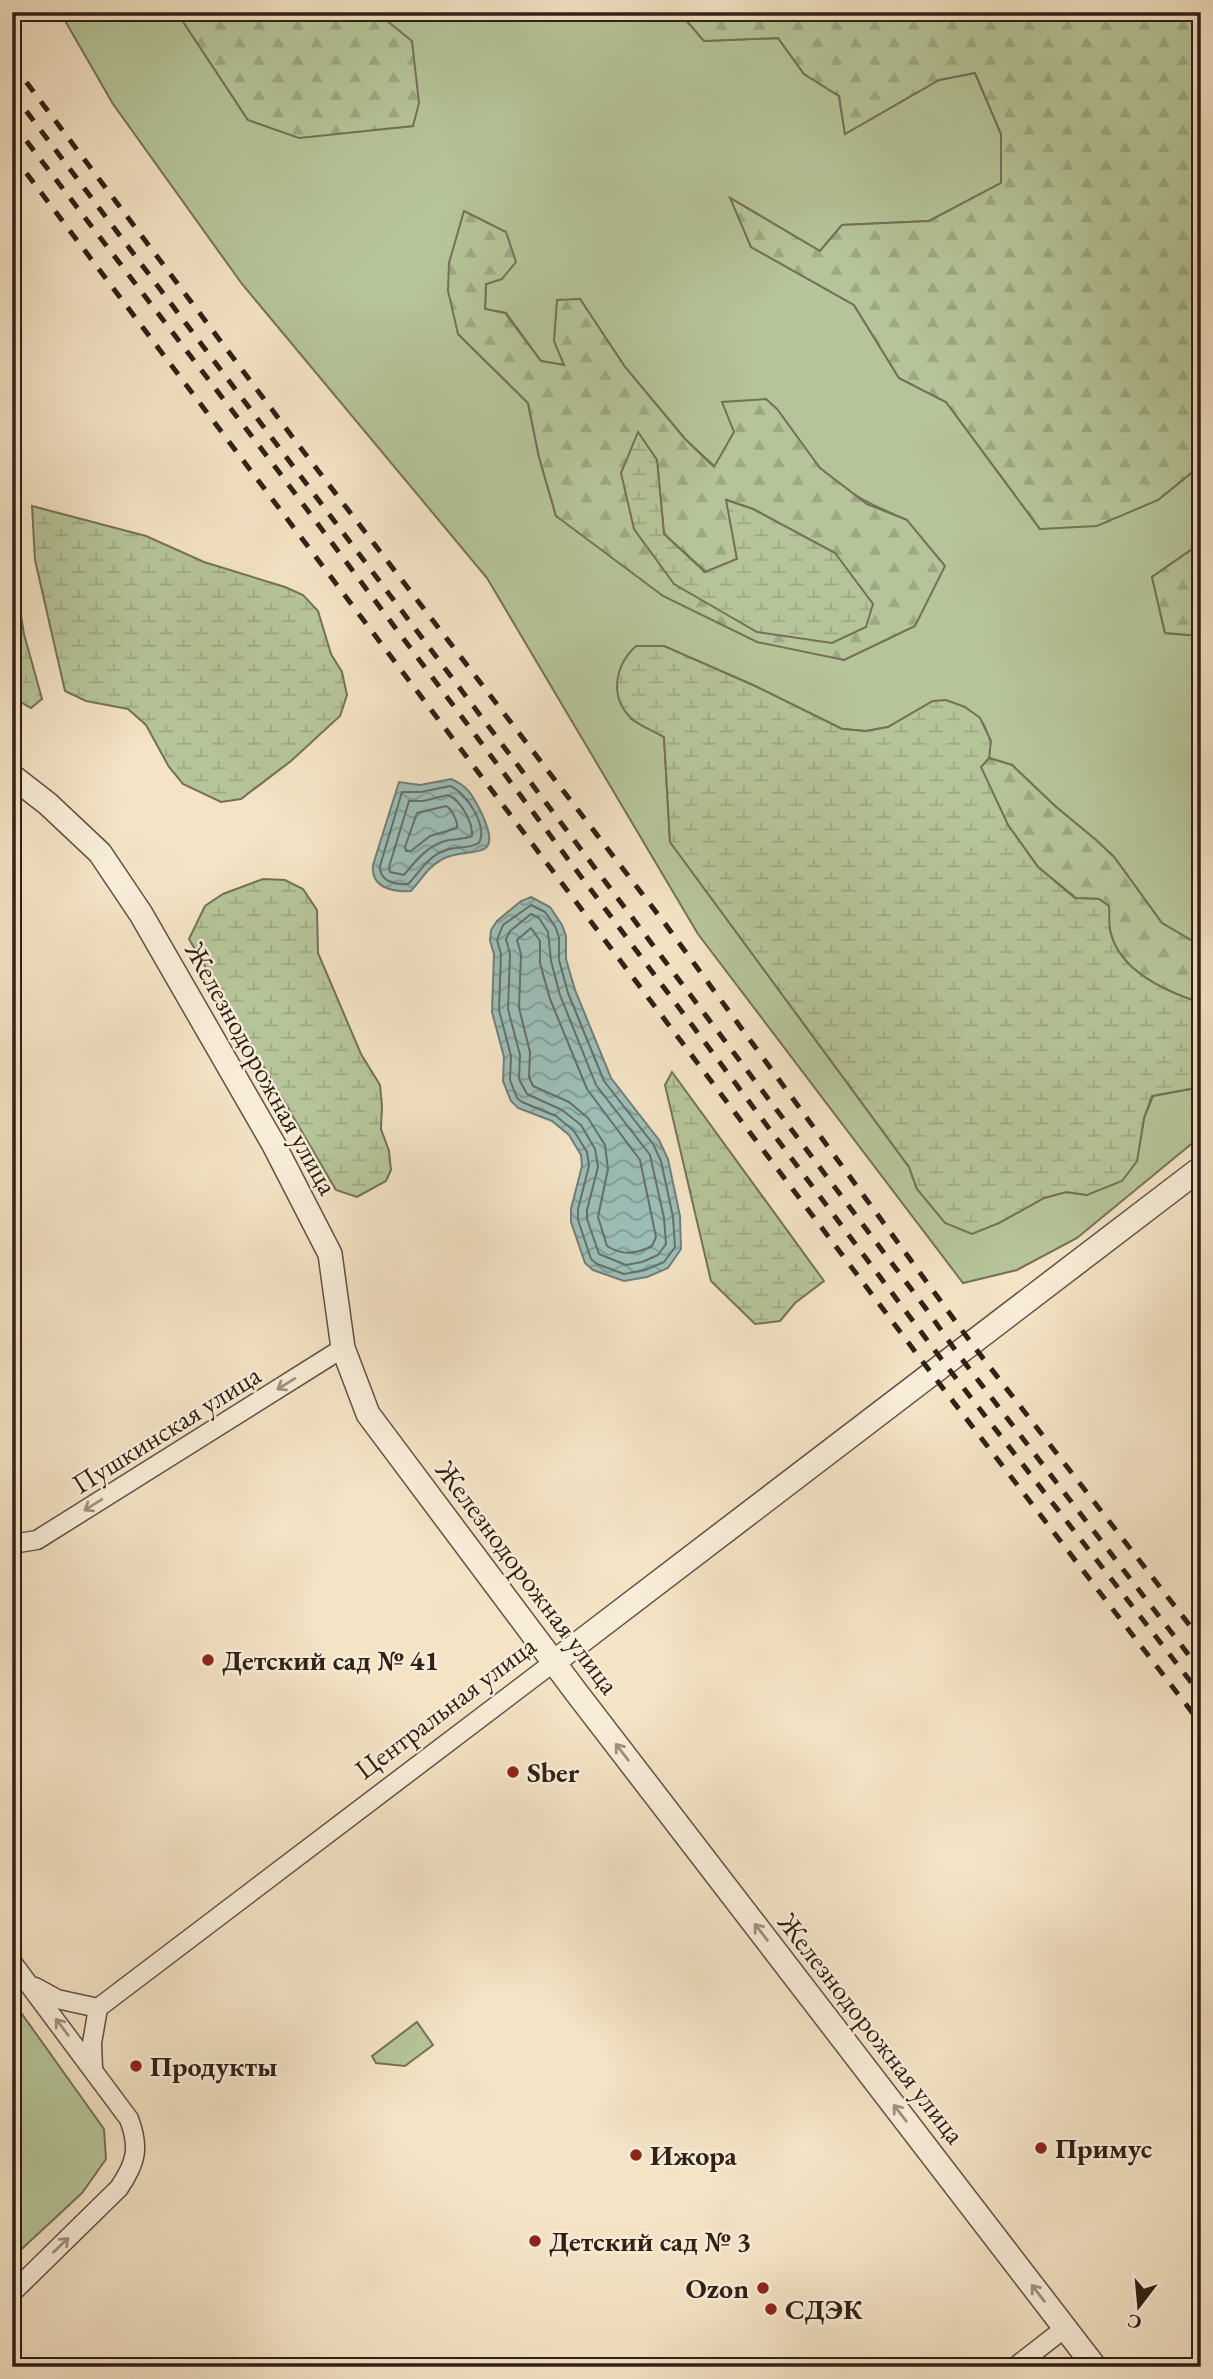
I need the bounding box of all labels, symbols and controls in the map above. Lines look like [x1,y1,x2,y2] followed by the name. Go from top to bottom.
[177,934,347,1202] street label: Железнодорожная улица
[65,1356,268,1502] street label: Пушкинская улица
[276,1378,296,1392] one-way arrow
[428,1452,628,1702] street label: Железнодорожная улица
[83,1499,103,1513] one-way arrow
[347,1627,543,1787] street label: Центральная улица
[222,1642,439,1678] place label: Детский сад № 41
[200,1652,216,1668] marker: Детский сад № 41
[615,1743,630,1762] one-way arrow
[527,1754,580,1790] place label: Sber
[505,1764,521,1780] marker: Sber
[770,1904,974,2152] street label: Железнодорожная улица
[754,1924,769,1942] one-way arrow
[54,2018,69,2037] one-way arrow
[150,2048,277,2084] place label: Продукты
[128,2058,144,2074] marker: Продукты
[892,2104,907,2122] one-way arrow
[1055,2130,1152,2166] place label: Примус
[650,2137,738,2173] place label: Ижора
[1033,2140,1049,2156] marker: Примус
[628,2147,644,2163] marker: Ижора
[549,2223,751,2259] place label: Детский сад № 3
[527,2233,543,2249] marker: Детский сад № 3
[52,2236,69,2253] one-way arrow
[686,2270,749,2306] place label: Ozon
[1104,2270,1174,2340] north arrow
[755,2280,771,2296] marker: Ozon
[1031,2284,1046,2303] one-way arrow
[785,2291,864,2327] place label: СДЭК
[763,2301,779,2317] marker: СДЭК
[1125,2308,1144,2336] text: С

